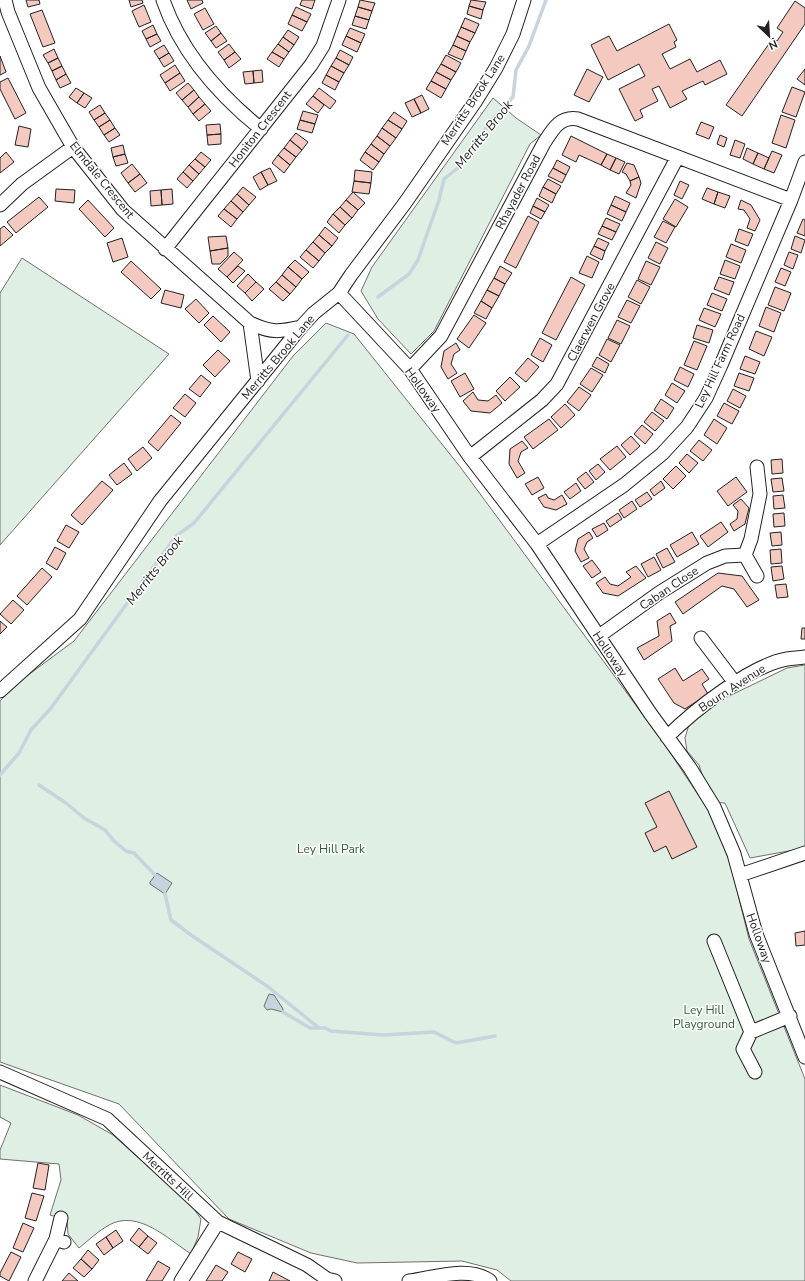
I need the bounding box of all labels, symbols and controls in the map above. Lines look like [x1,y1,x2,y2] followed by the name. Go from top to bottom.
[749,16,789,56] north arrow
[766,36,780,53] text: N
[438,52,508,148] street label: Merritts Brook Lane
[225,87,296,171] street label: Honiton Crescent
[451,97,515,171] water label: Merritts Brook
[66,138,138,222] street label: Elmdale Crescent
[492,152,544,232] street label: Rhayader Road
[563,280,619,364] street label: Claerwen Grove
[238,311,318,403] street label: Merritts Brook Lane
[691,311,749,411] street label: Ley Hill Farm Road
[401,364,445,416] street label: Holloway
[122,532,188,609] water label: Merritts Brook
[636,562,702,614] street label: Caban Close
[589,628,632,681] street label: Holloway
[696,660,768,716] street label: Bourn Avenue
[297,841,366,857] park label: Ley Hill Park
[743,911,776,966] street label: Holloway
[673,1002,735,1032] park label: Ley Hill Playground
[139,1148,197,1204] street label: Merritts Hill

